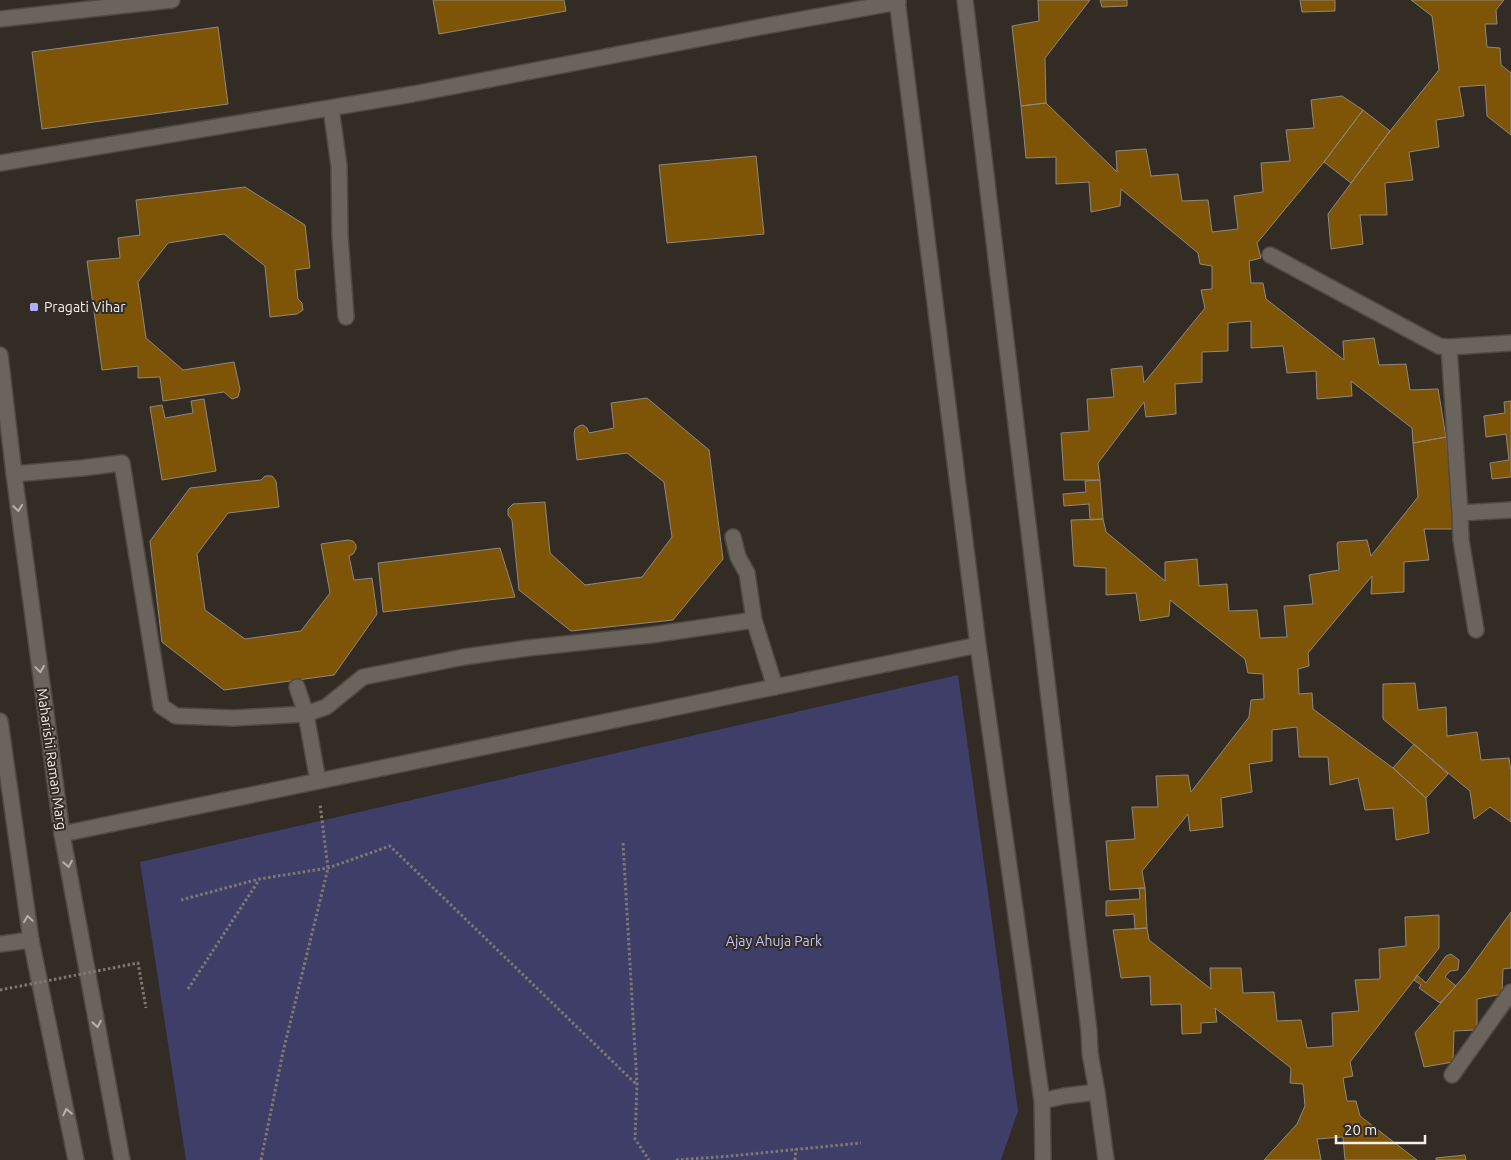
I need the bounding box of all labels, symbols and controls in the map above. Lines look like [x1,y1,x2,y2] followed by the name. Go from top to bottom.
[44,299,126,315] place label: Pragati Vihar
[28,301,40,313] marker: Pragati Vihar
[12,504,23,512] one-way arrow
[34,665,45,673] one-way arrow
[34,687,70,831] street label: Maharishi Raman Marg
[62,860,73,868] one-way arrow
[23,914,34,922] one-way arrow
[726,933,822,949] park label: Ajay Ahuja Park
[91,1020,102,1028] one-way arrow
[62,1108,72,1117] one-way arrow
[1336,1112,1425,1144] scale bar
[1344,1121,1377,1138] text: 20 m

